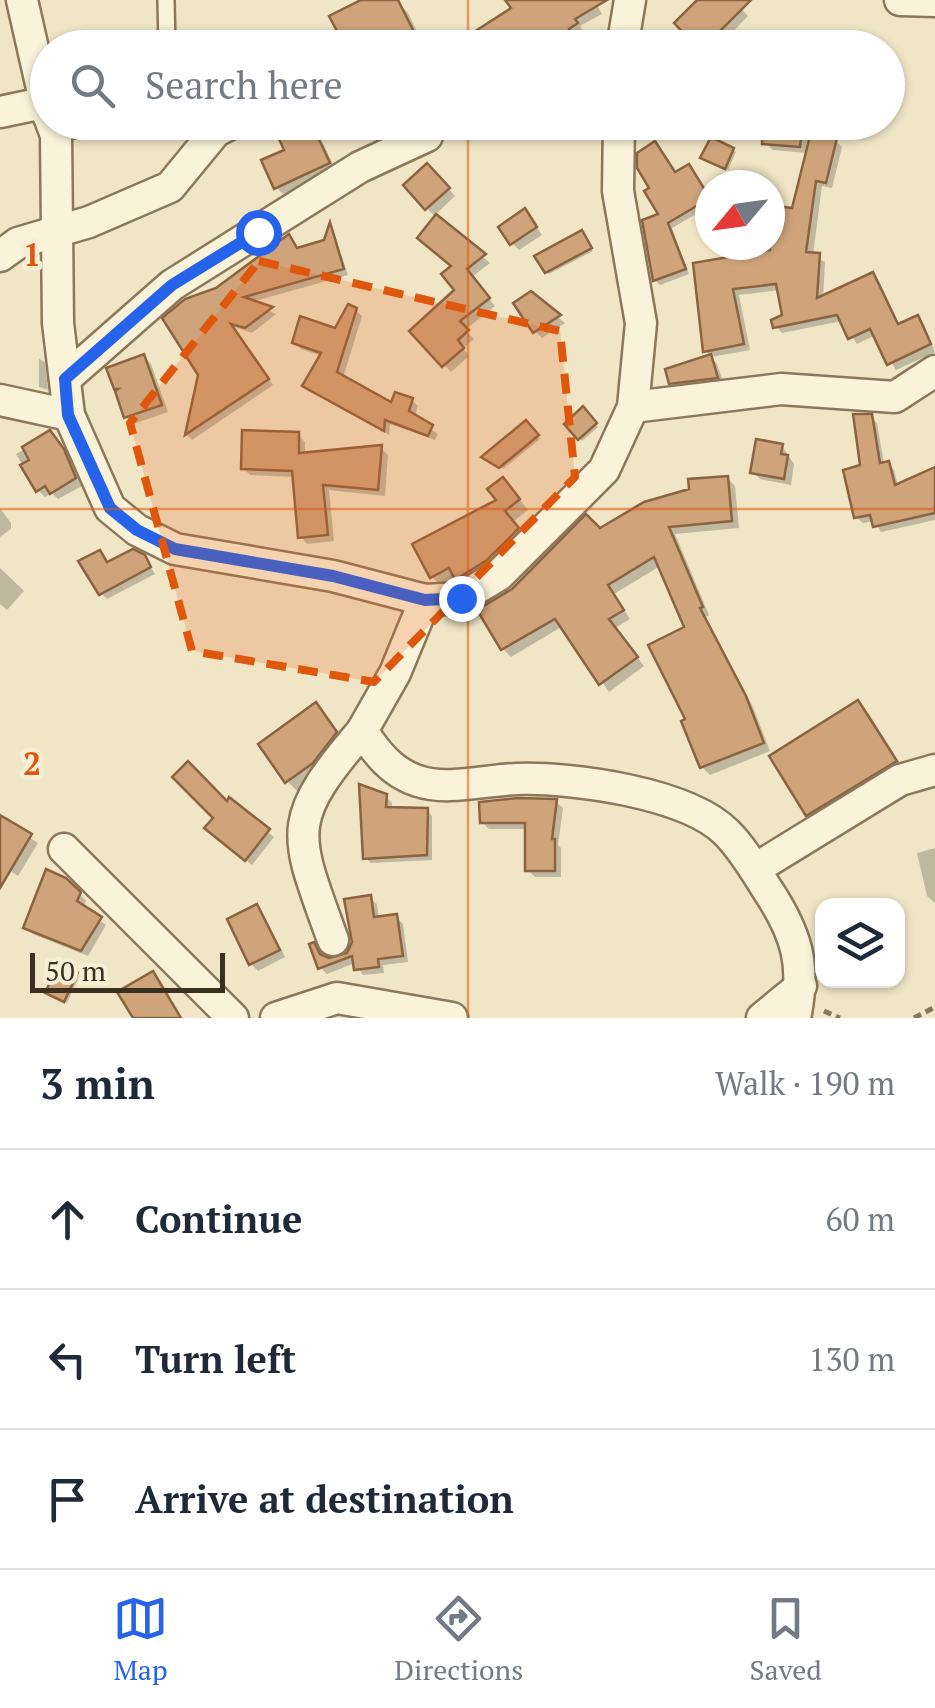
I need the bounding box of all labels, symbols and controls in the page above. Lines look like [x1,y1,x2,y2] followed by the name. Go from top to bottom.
[30,30,905,140] search box
[65,58,120,113] icon: search
[145,60,343,110] text: Search here
[695,170,785,260] north arrow
[236,210,282,256] route start
[23,233,41,275] text: 1
[439,576,485,622] route end
[23,742,41,784] text: 2
[815,898,905,988] map controls
[815,898,905,988] button: layers
[30,948,225,993] scale bar
[45,952,106,989] text: 50 m
[40,1055,155,1111] text: 3 min
[715,1062,895,1104] text: Walk · 190 m
[40,1192,95,1247] icon: ahead
[135,1194,302,1244] text: Continue
[825,1198,895,1240] text: 60 m
[40,1332,95,1387] icon: left
[135,1334,296,1384] text: Turn left
[808,1338,895,1380] text: 130 m
[40,1472,95,1527] icon: arrive
[135,1474,514,1524] text: Arrive at destination
[113,1591,168,1688] tab: Map
[394,1591,523,1688] tab: Directions
[749,1591,822,1688] tab: Saved

